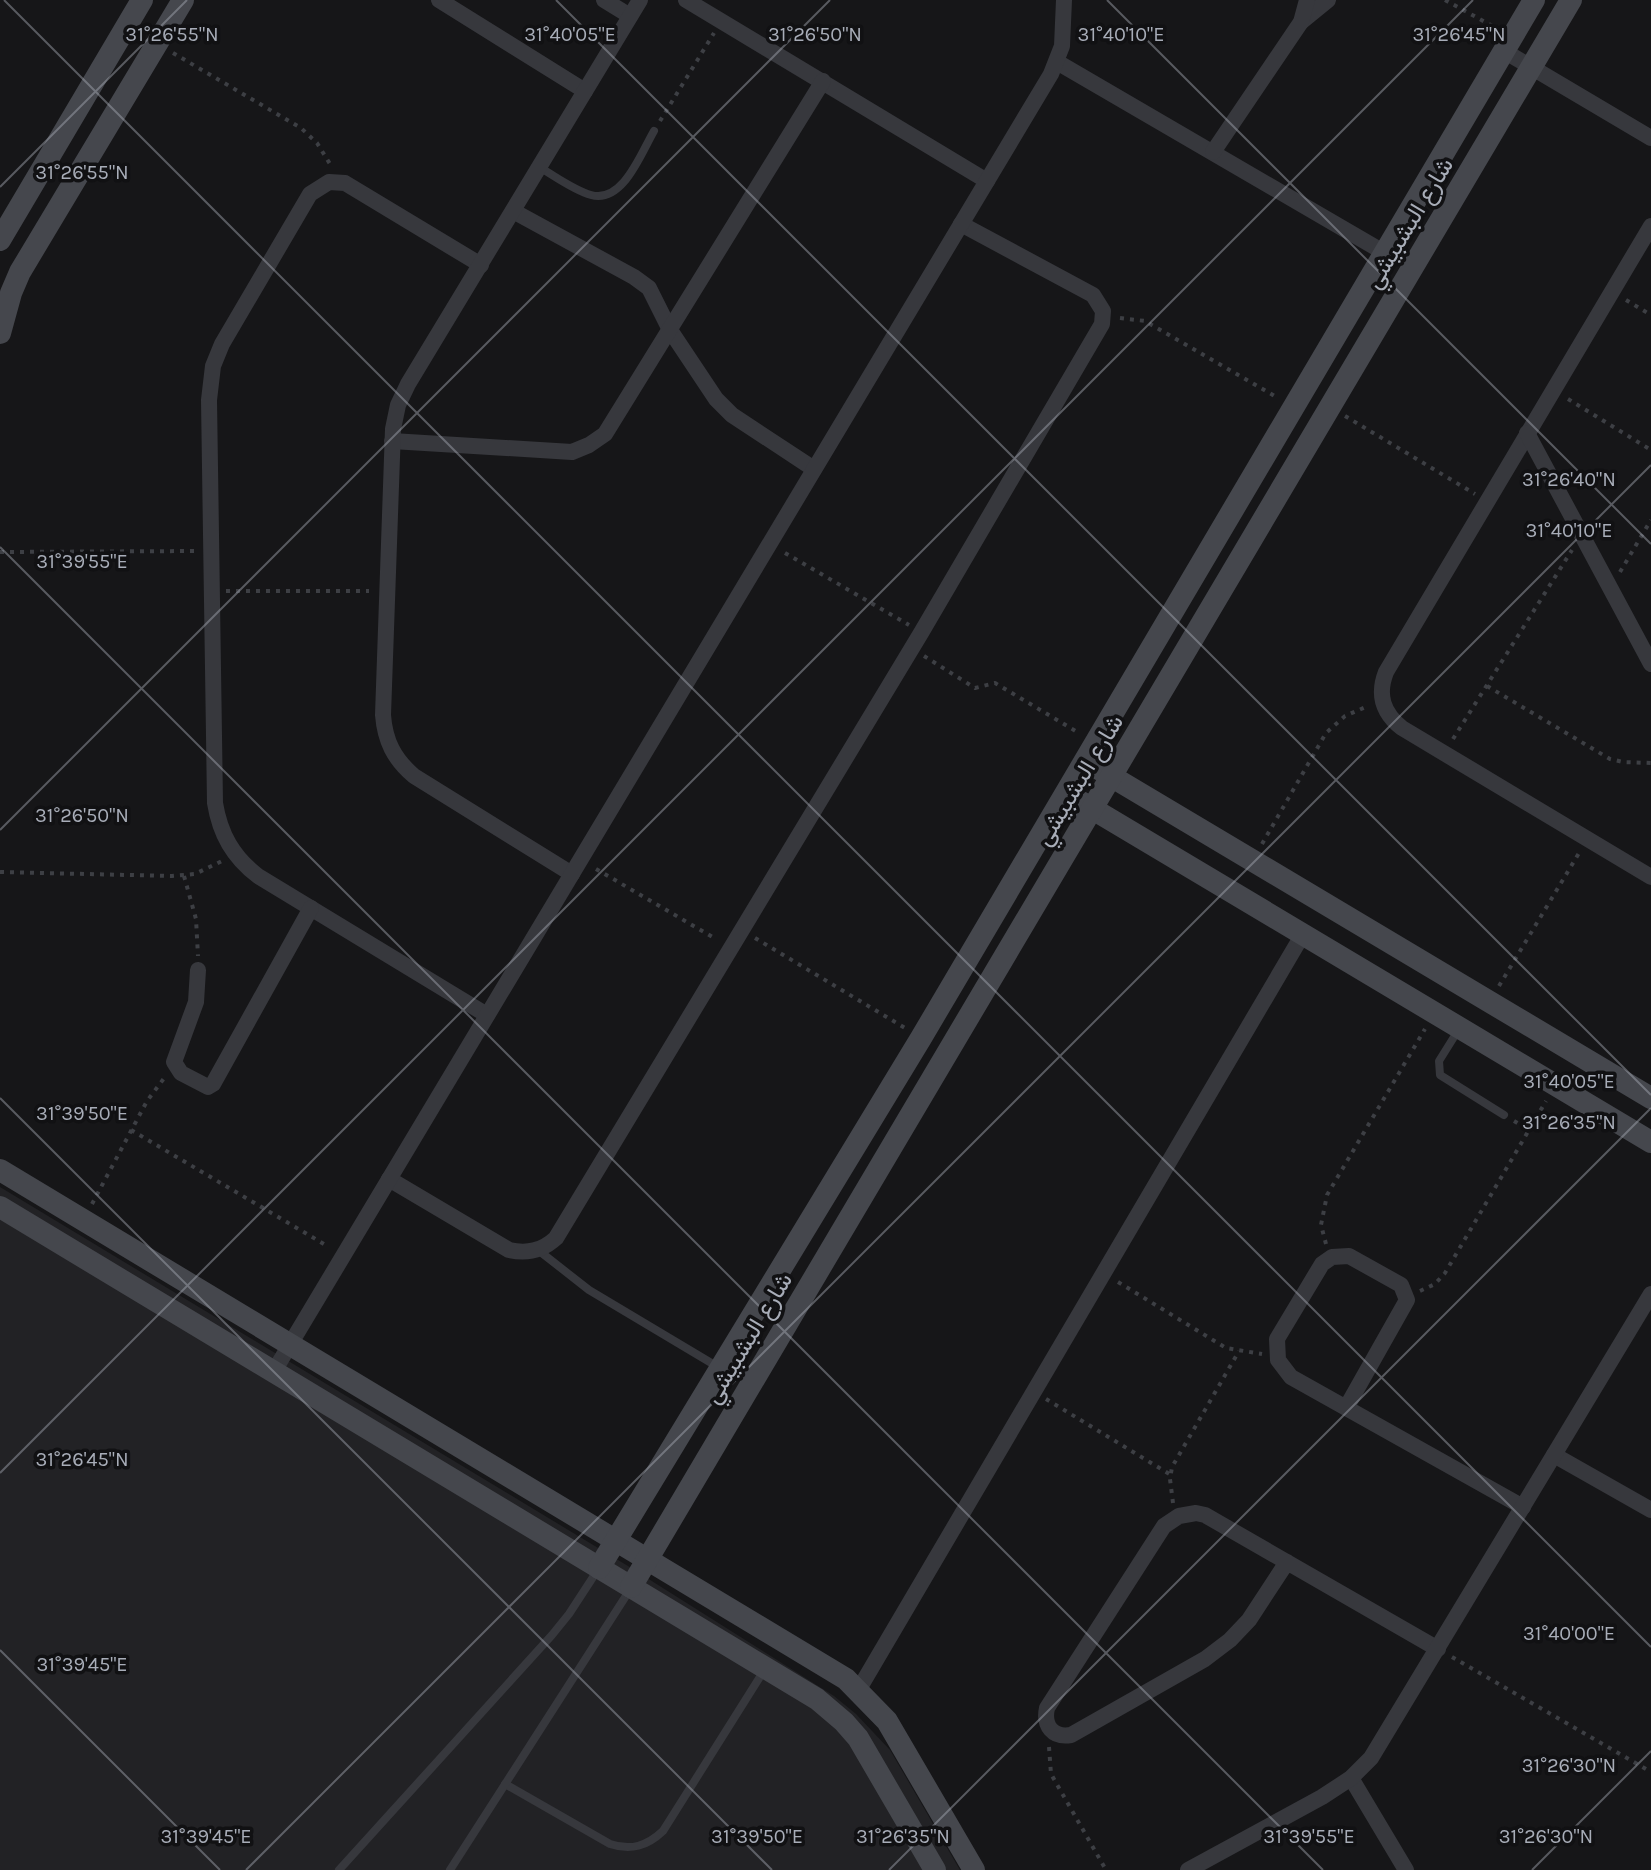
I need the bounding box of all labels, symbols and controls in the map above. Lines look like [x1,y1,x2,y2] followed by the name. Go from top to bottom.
[125,23,219,46] text: 31°26'55"N
[524,23,616,46] text: 31°40'05"E
[768,23,862,46] text: 31°26'50"N
[1078,23,1164,46] text: 31°40'10"E
[1412,23,1506,46] text: 31°26'45"N
[1359,152,1463,296] street label: شارع البشبيشي
[35,161,129,184] text: 31°26'55"N
[1522,468,1616,491] text: 31°26'40"N
[1526,519,1612,542] text: 31°40'10"E
[36,550,128,573] text: 31°39'55"E
[1029,709,1133,853] street label: شارع البشبيشي
[35,804,129,827] text: 31°26'50"N
[1523,1070,1615,1093] text: 31°40'05"E
[36,1102,128,1125] text: 31°39'50"E
[1522,1111,1616,1134] text: 31°26'35"N
[698,1267,802,1411] street label: شارع البشبيشي
[35,1448,129,1471] text: 31°26'45"N
[1523,1622,1615,1645] text: 31°40'00"E
[36,1653,128,1676] text: 31°39'45"E
[1522,1754,1616,1777] text: 31°26'30"N
[160,1825,252,1848] text: 31°39'45"E
[711,1825,803,1848] text: 31°39'50"E
[856,1825,950,1848] text: 31°26'35"N
[1263,1825,1355,1848] text: 31°39'55"E
[1499,1825,1593,1848] text: 31°26'30"N

